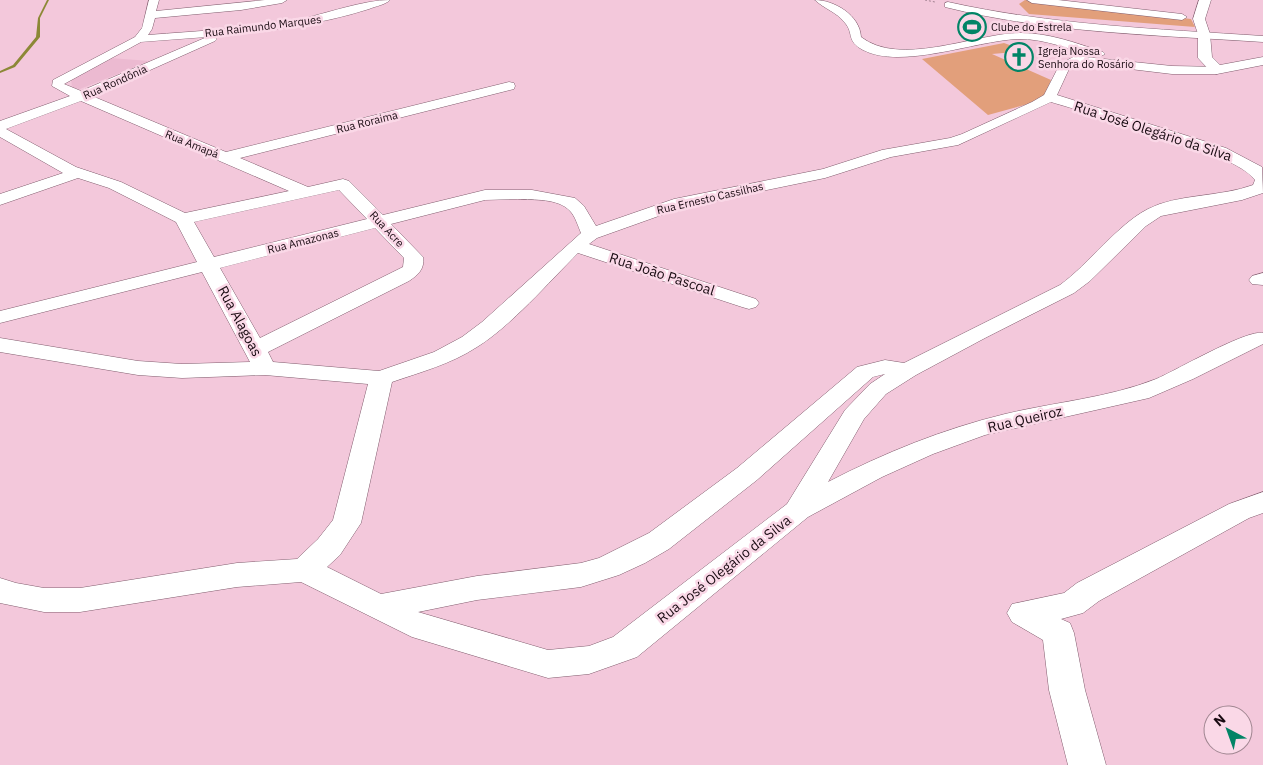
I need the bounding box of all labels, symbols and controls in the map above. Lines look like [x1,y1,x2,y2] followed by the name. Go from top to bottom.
[204,12,322,40] street label: Rua Raimundo Marques
[957,12,987,42] sports icon: Clube do Estrela
[991,20,1072,34] place label: Clube do Estrela
[1004,42,1034,72] church icon: Igreja Nossa Senhora do Rosário
[1038,44,1134,71] place label: Igreja Nossa Senhora do Rosário
[81,62,149,102] street label: Rua Rondônia
[1072,97,1235,165] street label: Rua José Olegário da Silva
[335,108,399,136] street label: Rua Roraima
[163,127,221,161] street label: Rua Amapá
[655,179,765,217] street label: Rua Ernesto Cassilhas
[367,208,407,250] street label: Rua Acre
[266,225,340,257] street label: Rua Amazonas
[607,248,717,300] street label: Rua João Pascoal
[214,283,266,360] street label: Rua Alagoas
[986,402,1065,436] street label: Rua Queiroz
[653,511,795,627] street label: Rua José Olegário da Silva
[1203,705,1253,755] north arrow
[1210,710,1229,730] text: N

